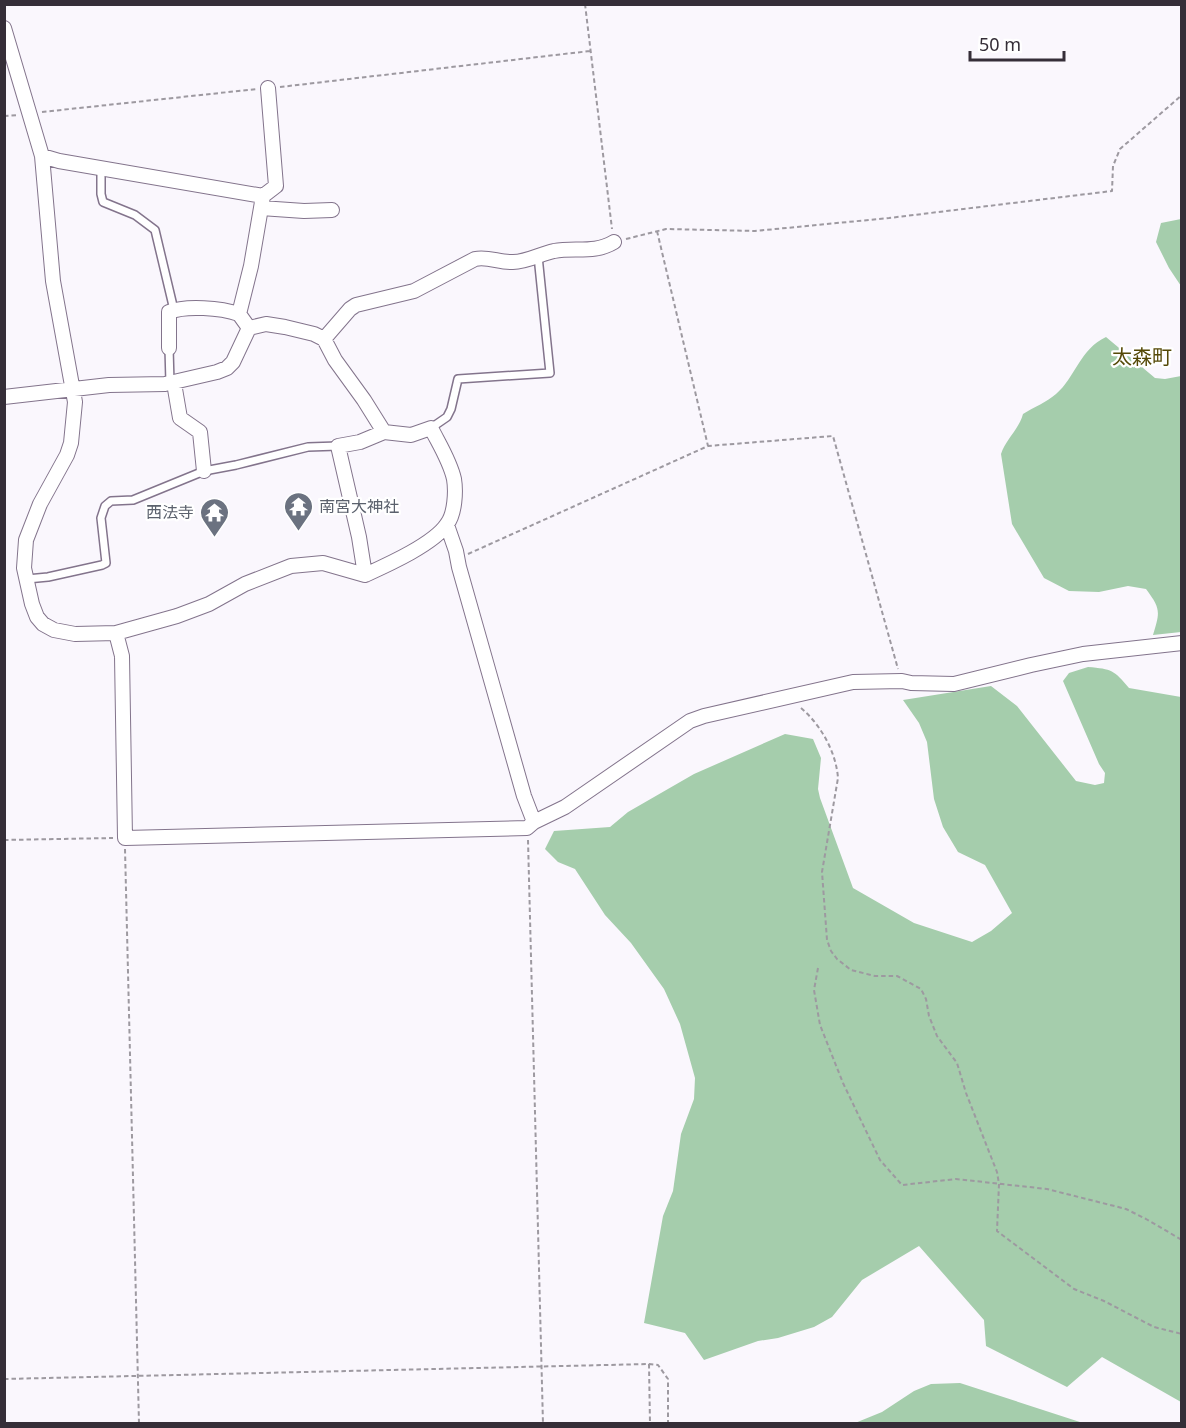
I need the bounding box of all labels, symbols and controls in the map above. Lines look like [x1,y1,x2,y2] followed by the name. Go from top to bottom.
[970,24,1064,62] scale bar
[979,32,1021,56] text: 50 m
[1112,343,1172,370] district label: 太森町
[282,490,314,532] temple icon: 南宮大神社
[319,495,399,517] place label: 南宮大神社
[199,496,231,538] temple icon: 西法寺
[146,501,194,523] place label: 西法寺

